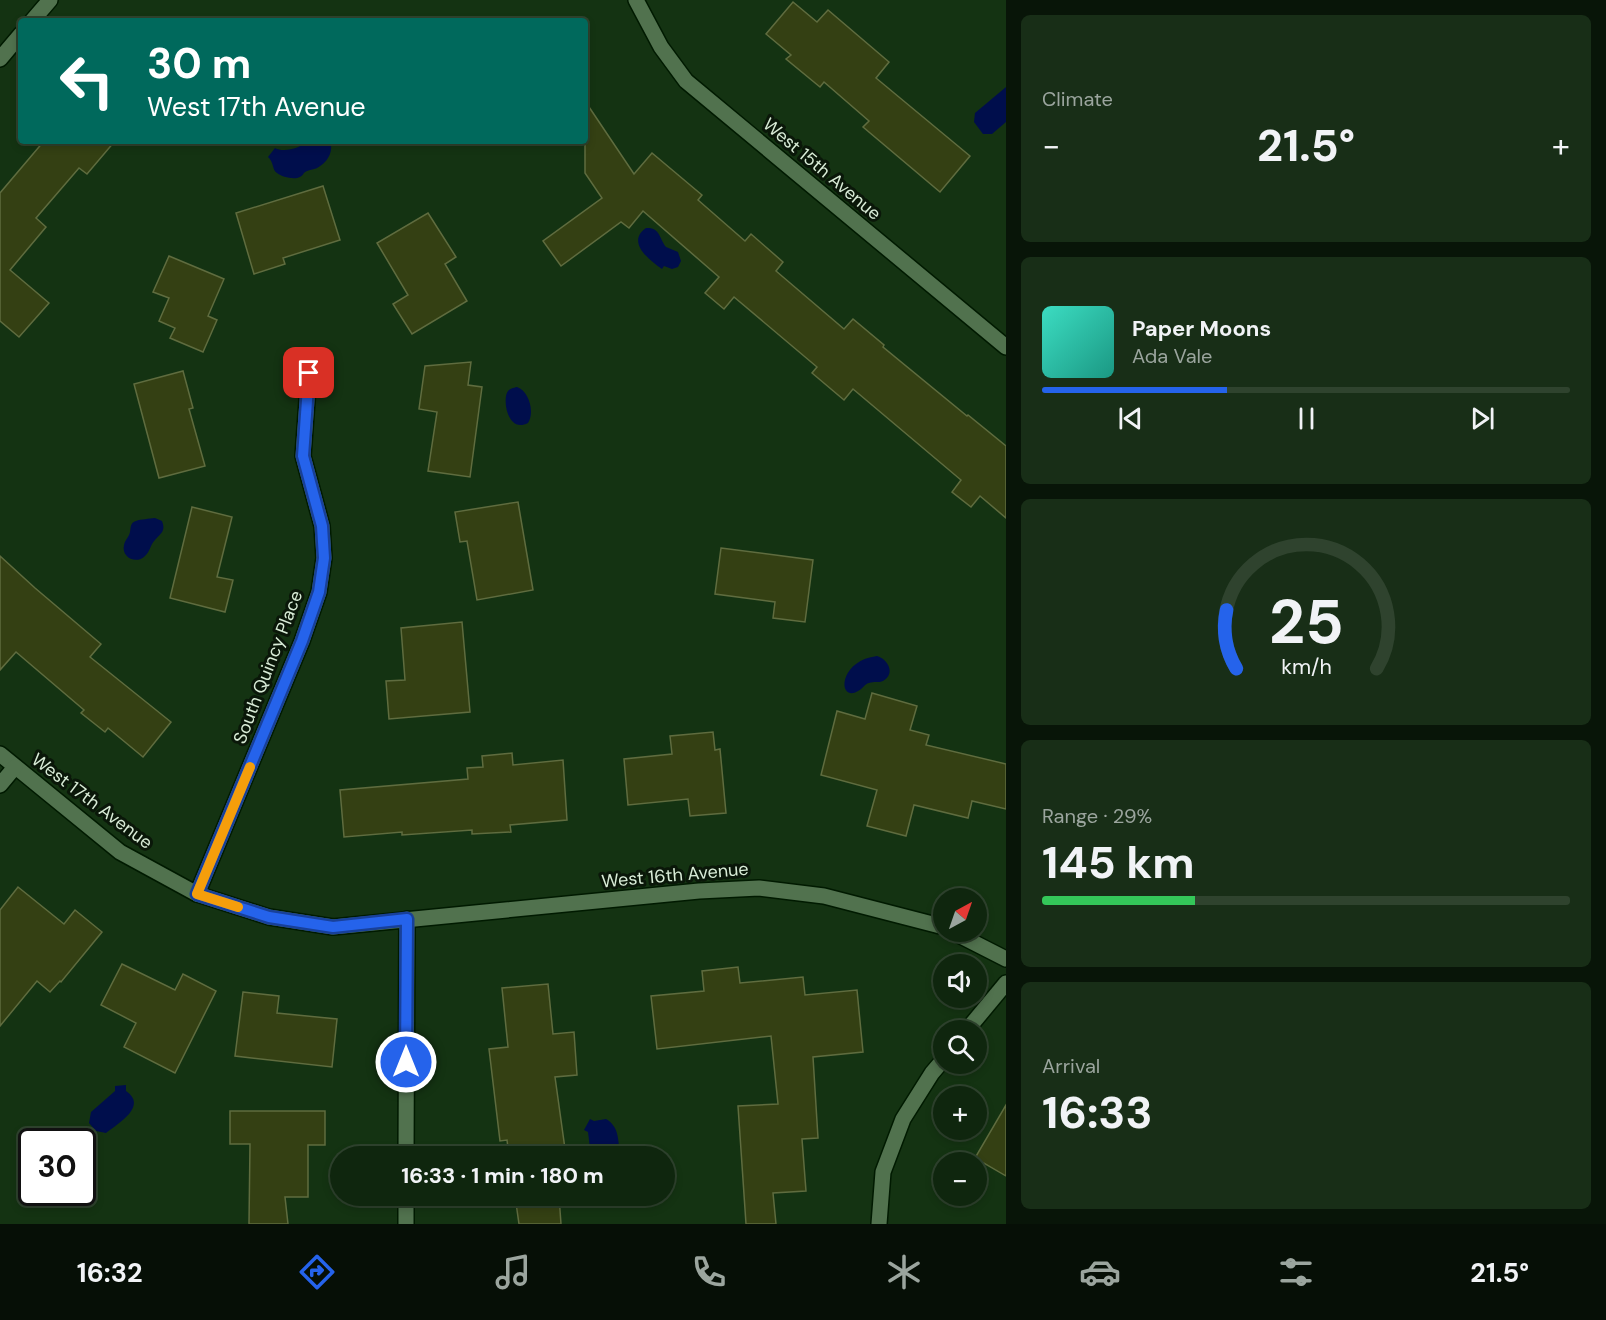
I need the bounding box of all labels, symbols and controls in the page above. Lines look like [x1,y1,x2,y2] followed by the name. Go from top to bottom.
[147,36,251,91] text: 30 m
[48,42,126,120] icon: left
[1042,86,1113,112] text: Climate
[147,89,366,124] text: West 17th Avenue
[758,113,886,225] street label: West 15th Avenue
[1257,116,1355,175] text: 21.5°
[1042,124,1060,167] text: −
[1552,124,1570,167] text: +
[1132,314,1271,343] text: Paper Moons
[1132,343,1212,369] text: Ada Vale
[283,347,334,398] pin
[292,356,325,389] icon: arrive
[1114,402,1147,435] icon: previous
[1290,402,1323,435] icon: pause
[1466,402,1499,435] icon: next
[1269,581,1343,662] text: 25
[228,587,308,747] street label: South Quincy Place
[1281,653,1331,681] text: km/h
[27,748,157,854] street label: West 17th Avenue
[1042,803,1152,829] text: Range · 29%
[1042,833,1195,892] text: 145 km
[600,857,750,893] street label: West 16th Avenue
[933,888,987,942] north arrow
[933,888,987,1206] map controls
[933,954,987,1008] button: sound
[933,1020,987,1074] button: search
[374,1030,438,1094] position arrow
[1042,1053,1100,1079] text: Arrival
[1042,1083,1153,1142] text: 16:33
[933,1086,987,1140] button: +
[18,1128,96,1206] speed limit sign: 30
[933,1152,987,1206] button: −
[401,1161,604,1190] text: 16:33 · 1 min · 180 m
[296,1251,338,1293] icon: directions
[492,1251,534,1293] icon: music
[688,1251,730,1293] icon: phone
[883,1251,925,1293] icon: climate
[1079,1251,1121,1293] icon: car
[1275,1251,1317,1293] icon: filters
[77,1255,143,1290] text: 16:32
[1470,1255,1529,1290] text: 21.5°

